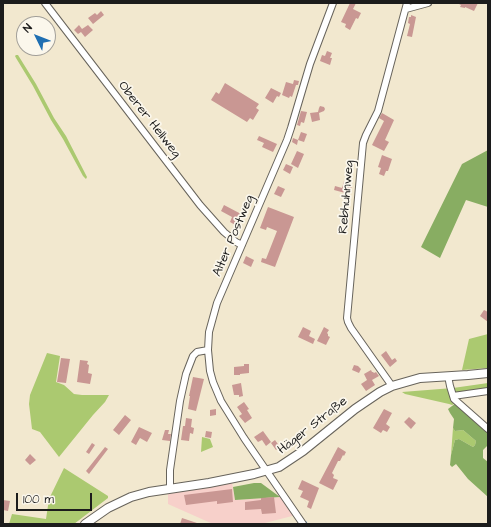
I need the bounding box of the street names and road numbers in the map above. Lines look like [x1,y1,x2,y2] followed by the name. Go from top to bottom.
[114,79,184,161] street label: Oberer Hellweg
[336,160,358,234] street label: Rebhuhnweg
[210,193,258,279] street label: Alter Postweg
[275,394,351,458] street label: Häger Straße

